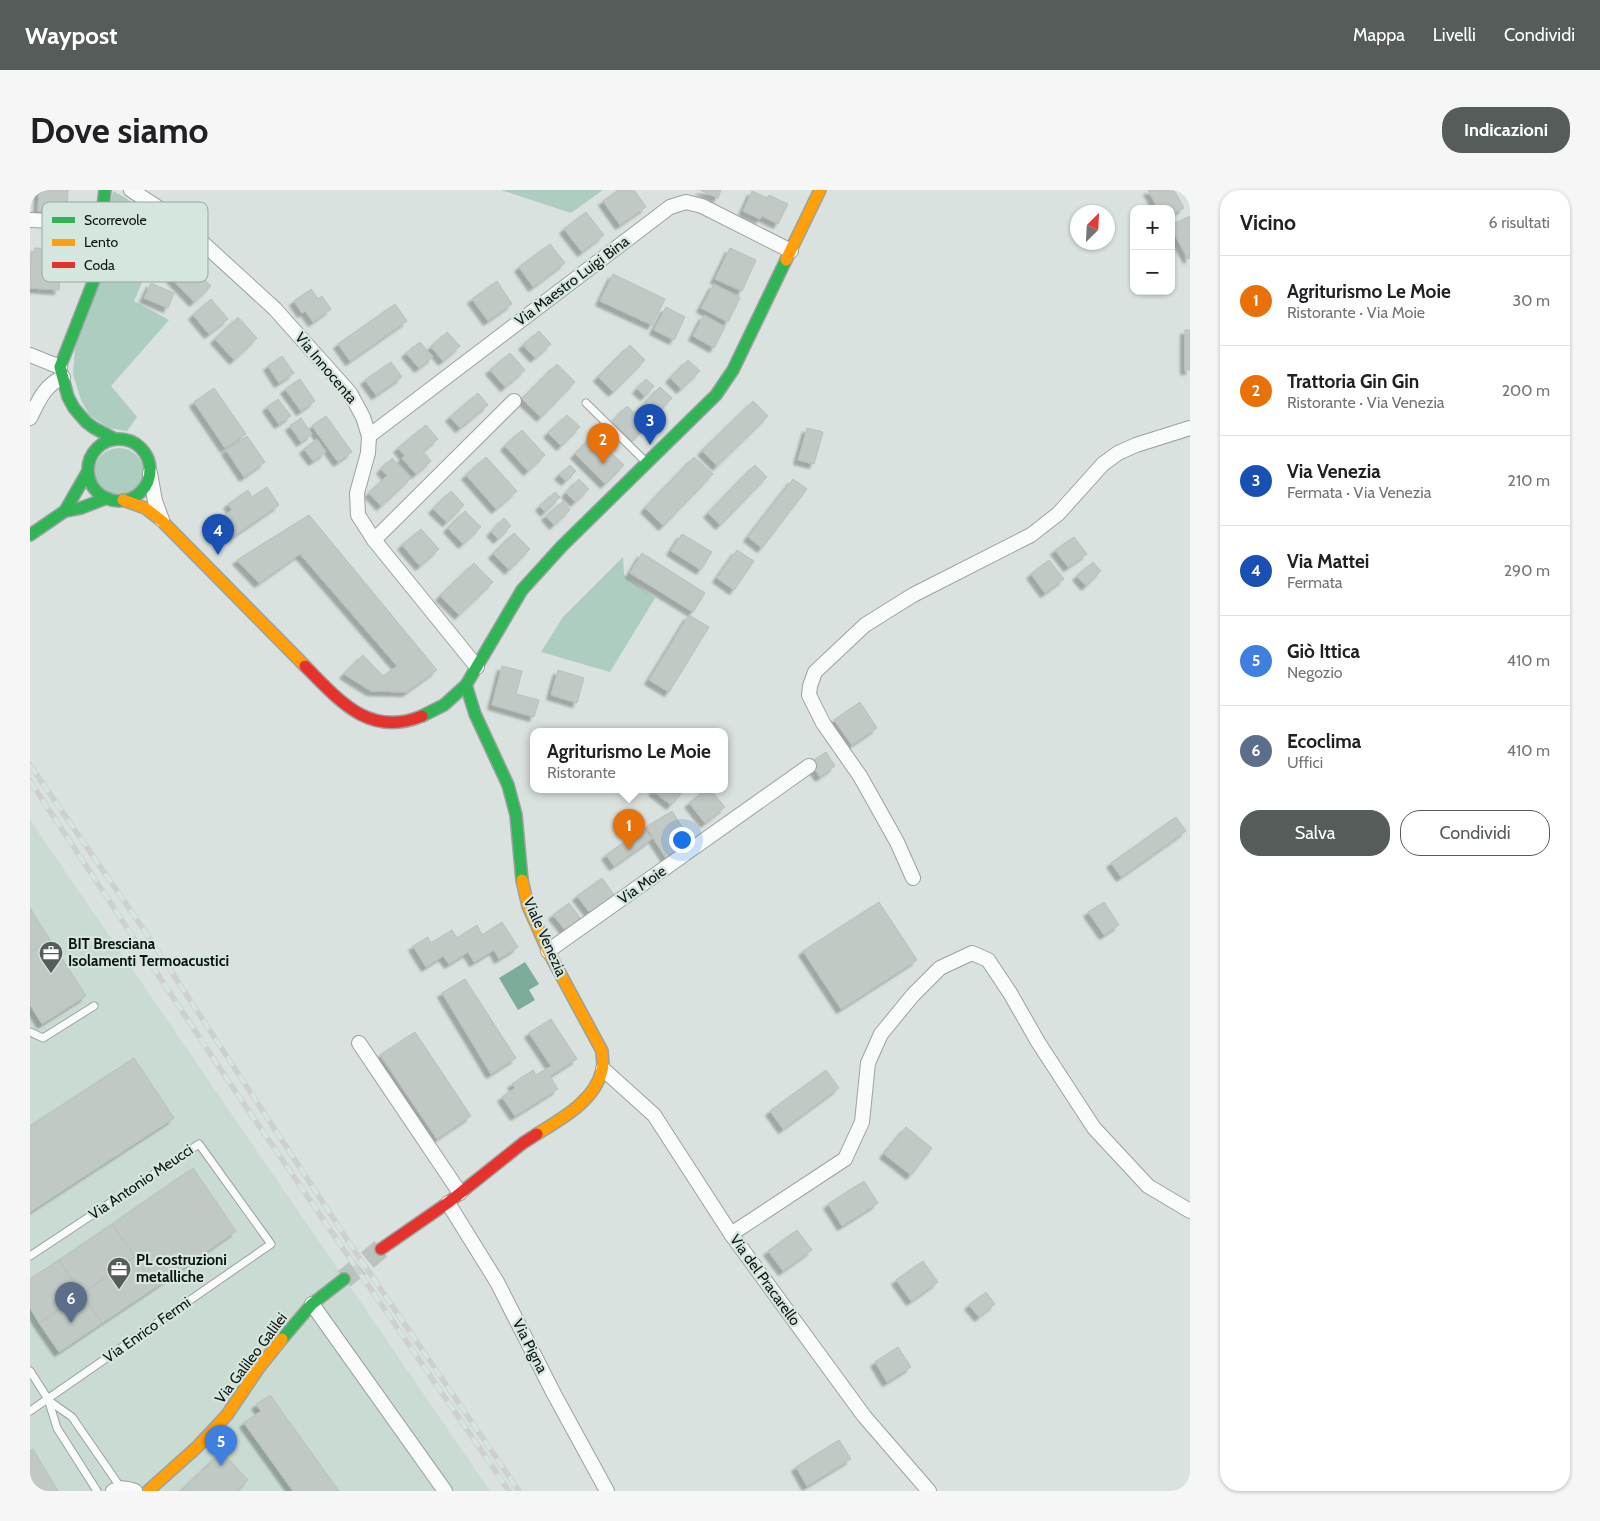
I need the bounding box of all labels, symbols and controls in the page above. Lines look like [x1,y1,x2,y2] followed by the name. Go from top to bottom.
[25,21,117,50] text: Waypost
[1353,24,1405,46] text: Mappa
[1433,24,1476,46] text: Livelli
[1504,24,1575,46] text: Condividi
[1442,107,1570,153] button: Indicazioni
[30,109,209,152] text: Dove siamo
[42,202,208,282] legend
[1070,205,1115,250] north arrow
[1130,205,1175,295] map controls
[1130,205,1175,250] button: +
[1240,210,1296,235] text: Vicino
[84,211,147,229] text: Scorrevole
[1488,213,1550,232] text: 6 risultati
[511,232,633,330] street label: Via Maestro Luigi Bina
[84,233,118,251] text: Lento
[1130,250,1175,295] button: −
[84,256,115,274] text: Coda
[1287,280,1451,303] text: Agriturismo Le Moie
[1253,291,1259,310] text: 1
[1513,291,1550,310] text: 30 m
[1287,303,1425,322] text: Ristorante · Via Moie
[291,329,361,408] street label: Via Innocenta
[1287,370,1419,393] text: Trattoria Gin Gin
[1252,381,1260,400] text: 2
[1502,381,1550,400] text: 200 m
[1287,393,1445,412] text: Ristorante · Via Venezia
[634,404,666,445] pin: 3
[587,423,619,464] pin: 2
[1287,460,1381,483] text: Via Venezia
[1252,471,1260,490] text: 3
[1508,471,1550,490] text: 210 m
[1287,483,1431,502] text: Fermata · Via Venezia
[202,514,234,555] pin: 4
[1287,550,1369,573] text: Via Mattei
[1251,561,1261,580] text: 4
[1504,561,1550,580] text: 290 m
[1287,573,1343,592] text: Fermata
[1287,640,1360,663] text: Giò Ittica
[1252,651,1260,670] text: 5
[1507,651,1550,670] text: 410 m
[1287,663,1343,682] text: Negozio
[530,728,728,793] popup
[1287,730,1361,753] text: Ecoclima
[547,740,711,763] text: Agriturismo Le Moie
[1252,741,1261,760] text: 6
[1507,741,1550,760] text: 410 m
[1287,753,1323,772] text: Uffici
[547,763,616,782] text: Ristorante
[613,809,645,850] pin: 1
[1240,810,1390,856] button: Salva
[1400,810,1550,856] button: Condividi
[669,827,695,853] your location
[614,862,670,908] street label: Via Moie
[520,895,571,980] street label: Viale Venezia
[68,935,229,970] place label: BIT Bresciana Isolamenti Termoacustici
[38,940,64,974] office icon: BIT Bresciana Isolamenti Termoacustici
[85,1140,197,1224] street label: Via Antonio Meucci
[726,1231,804,1329] street label: Via del Pracarello
[136,1251,227,1286] place label: PL costruzioni metalliche
[106,1256,132,1290] office icon: PL costruzioni metalliche
[55,1282,87,1323] pin: 6
[100,1293,194,1367] street label: Via Enrico Fermi
[211,1309,291,1407] street label: Via Galileo Galilei
[509,1316,552,1377] street label: Via Pigna
[205,1425,237,1466] pin: 5

